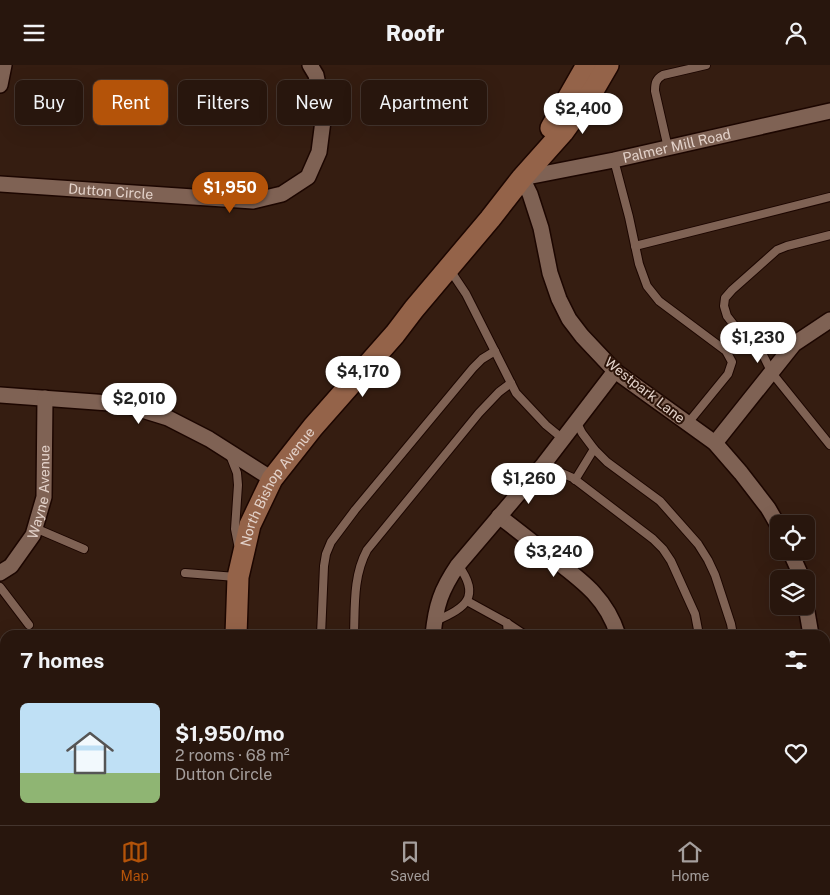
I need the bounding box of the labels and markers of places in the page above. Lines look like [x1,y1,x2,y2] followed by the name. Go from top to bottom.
[542,93,624,135] pin: $2,400
[189,171,271,214] pin: $1,950
[717,321,799,364] pin: $1,230
[322,355,404,398] pin: $4,170
[98,383,180,425] pin: $2,010
[488,463,570,505] pin: $1,260
[513,535,595,578] pin: $3,240

